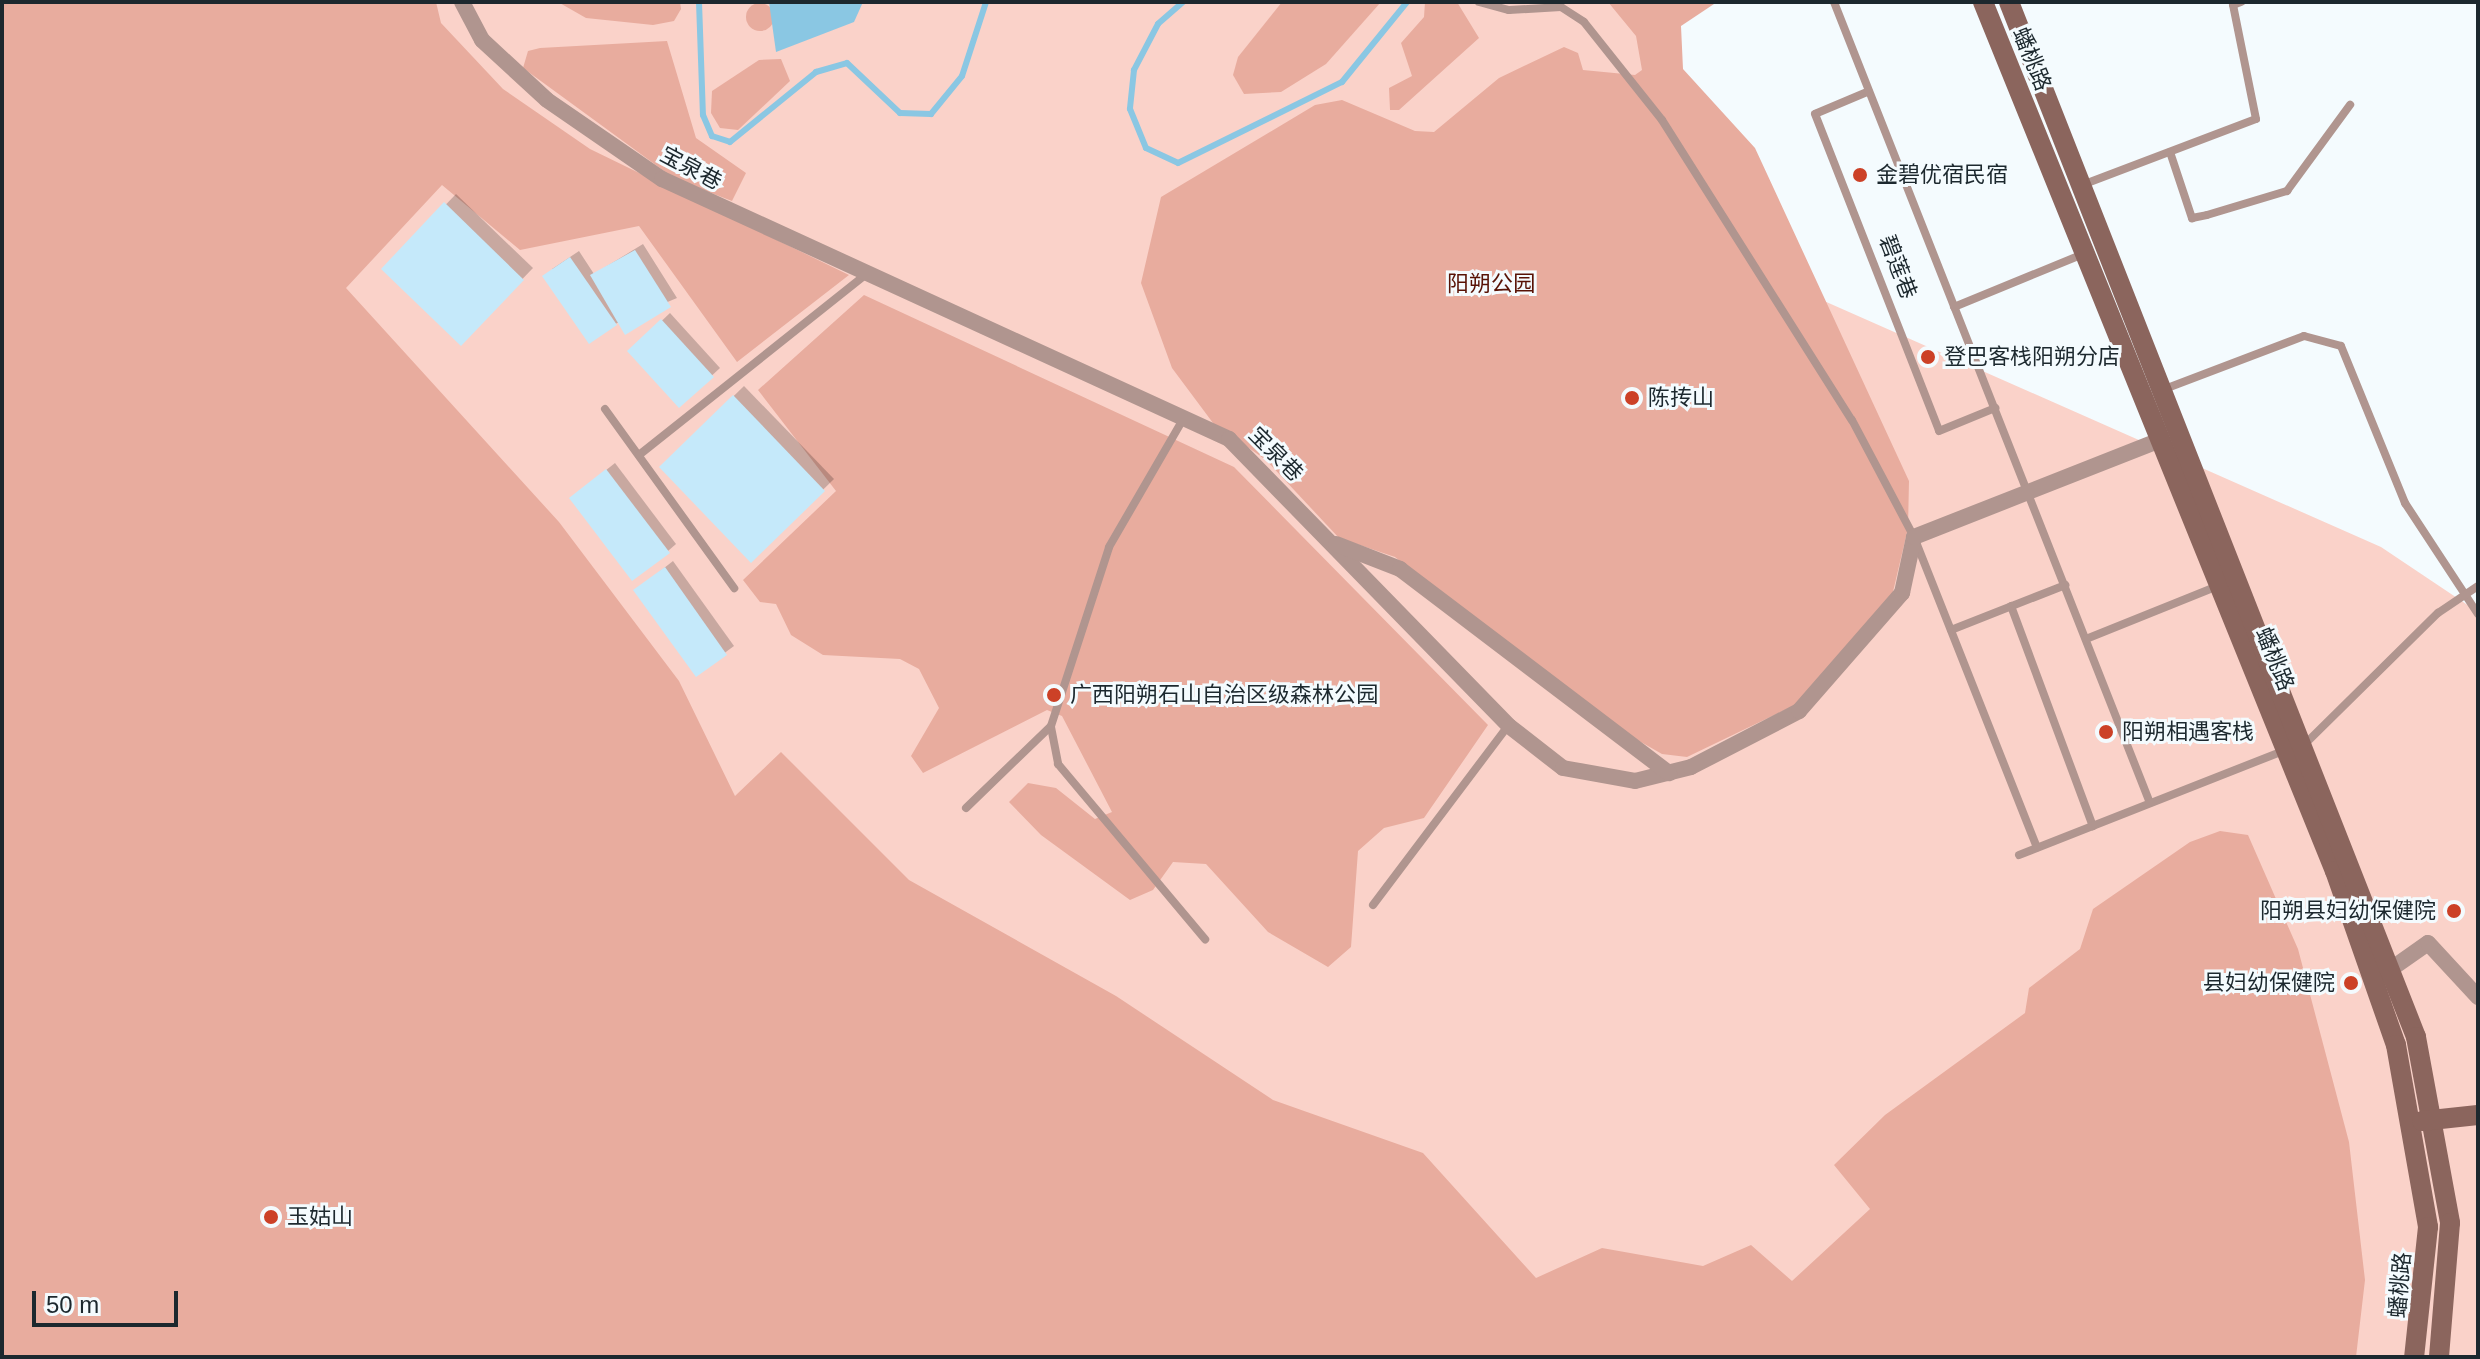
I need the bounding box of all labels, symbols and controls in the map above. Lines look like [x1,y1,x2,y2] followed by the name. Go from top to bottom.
[2007,23,2057,95] street label: 蟠桃路
[656,141,726,195] street label: 宝泉巷
[1876,162,2008,188] place label: 金碧优宿民宿
[1851,166,1869,184] marker: 金碧优宿民宿
[1874,231,1922,303] street label: 碧莲巷
[1447,271,1535,297] park label: 阳朔公园
[1944,344,2120,370] place label: 登巴客栈阳朔分店
[1919,348,1937,366] marker: 登巴客栈阳朔分店
[1648,385,1714,411] place label: 陈抟山
[1623,389,1641,407] marker: 陈抟山
[1243,421,1309,487] street label: 宝泉巷
[2250,623,2300,695] street label: 蟠桃路
[1070,682,1378,708] place label: 广西阳朔石山自治区级森林公园
[1045,686,1063,704] marker: 广西阳朔石山自治区级森林公园
[2122,719,2254,745] place label: 阳朔相遇客栈
[2097,723,2115,741] marker: 阳朔相遇客栈
[2260,898,2436,924] place label: 阳朔县妇幼保健院
[2443,900,2465,922] marker: 阳朔县妇幼保健院
[2203,970,2335,996] place label: 县妇幼保健院
[2342,974,2360,992] marker: 县妇幼保健院
[287,1204,353,1230] place label: 玉姑山
[262,1208,280,1226] marker: 玉姑山
[2384,1251,2416,1319] street label: 蟠桃路
[36,1275,182,1325] scale bar
[46,1291,99,1318] text: 50 m

